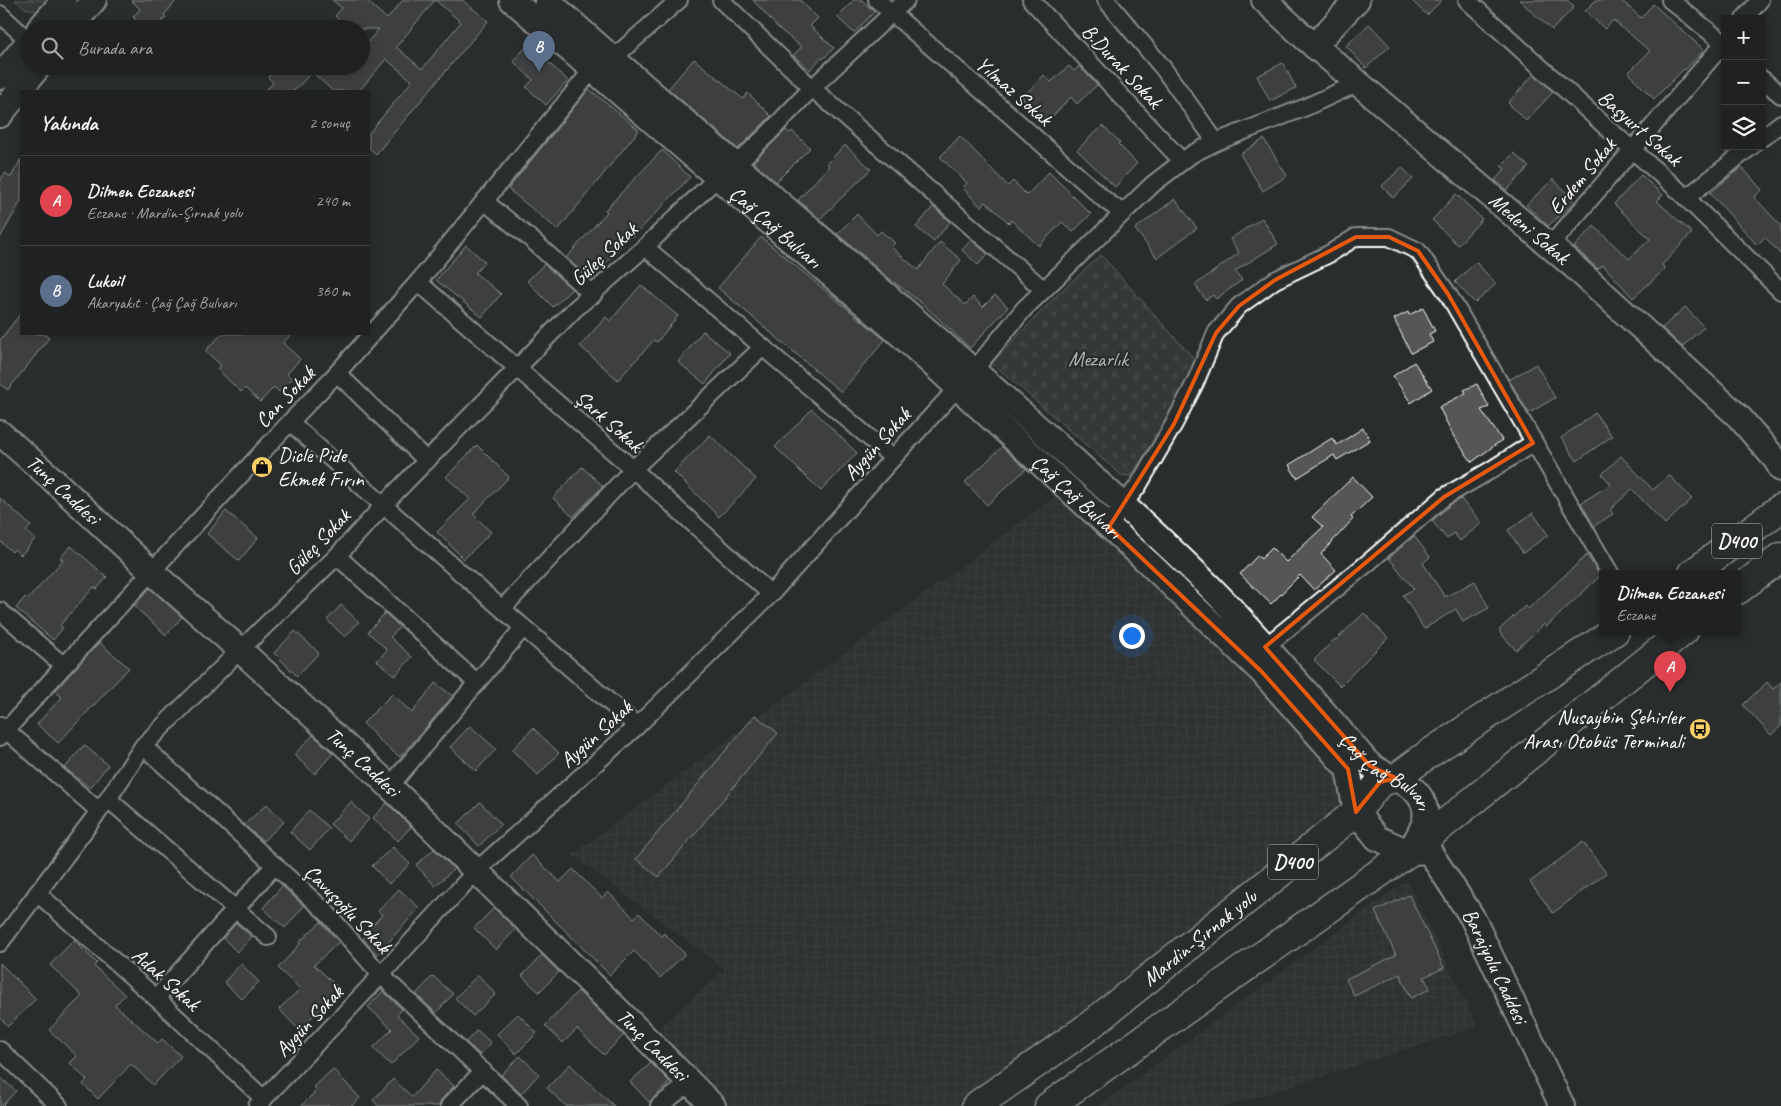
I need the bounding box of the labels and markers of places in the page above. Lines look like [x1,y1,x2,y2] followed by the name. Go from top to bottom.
[523,31,555,72] pin: B
[278,442,364,492] place label: Dicle Pide Ekmek Fırın
[250,455,274,479] shop icon: Dicle Pide Ekmek Fırın
[1654,651,1686,692] pin: A
[1523,704,1687,754] place label: Nusaybin Şehirler Arası Otobüs Terminali
[1688,717,1712,741] bus stop icon: Nusaybin Şehirler Arası Otobüs Terminali

